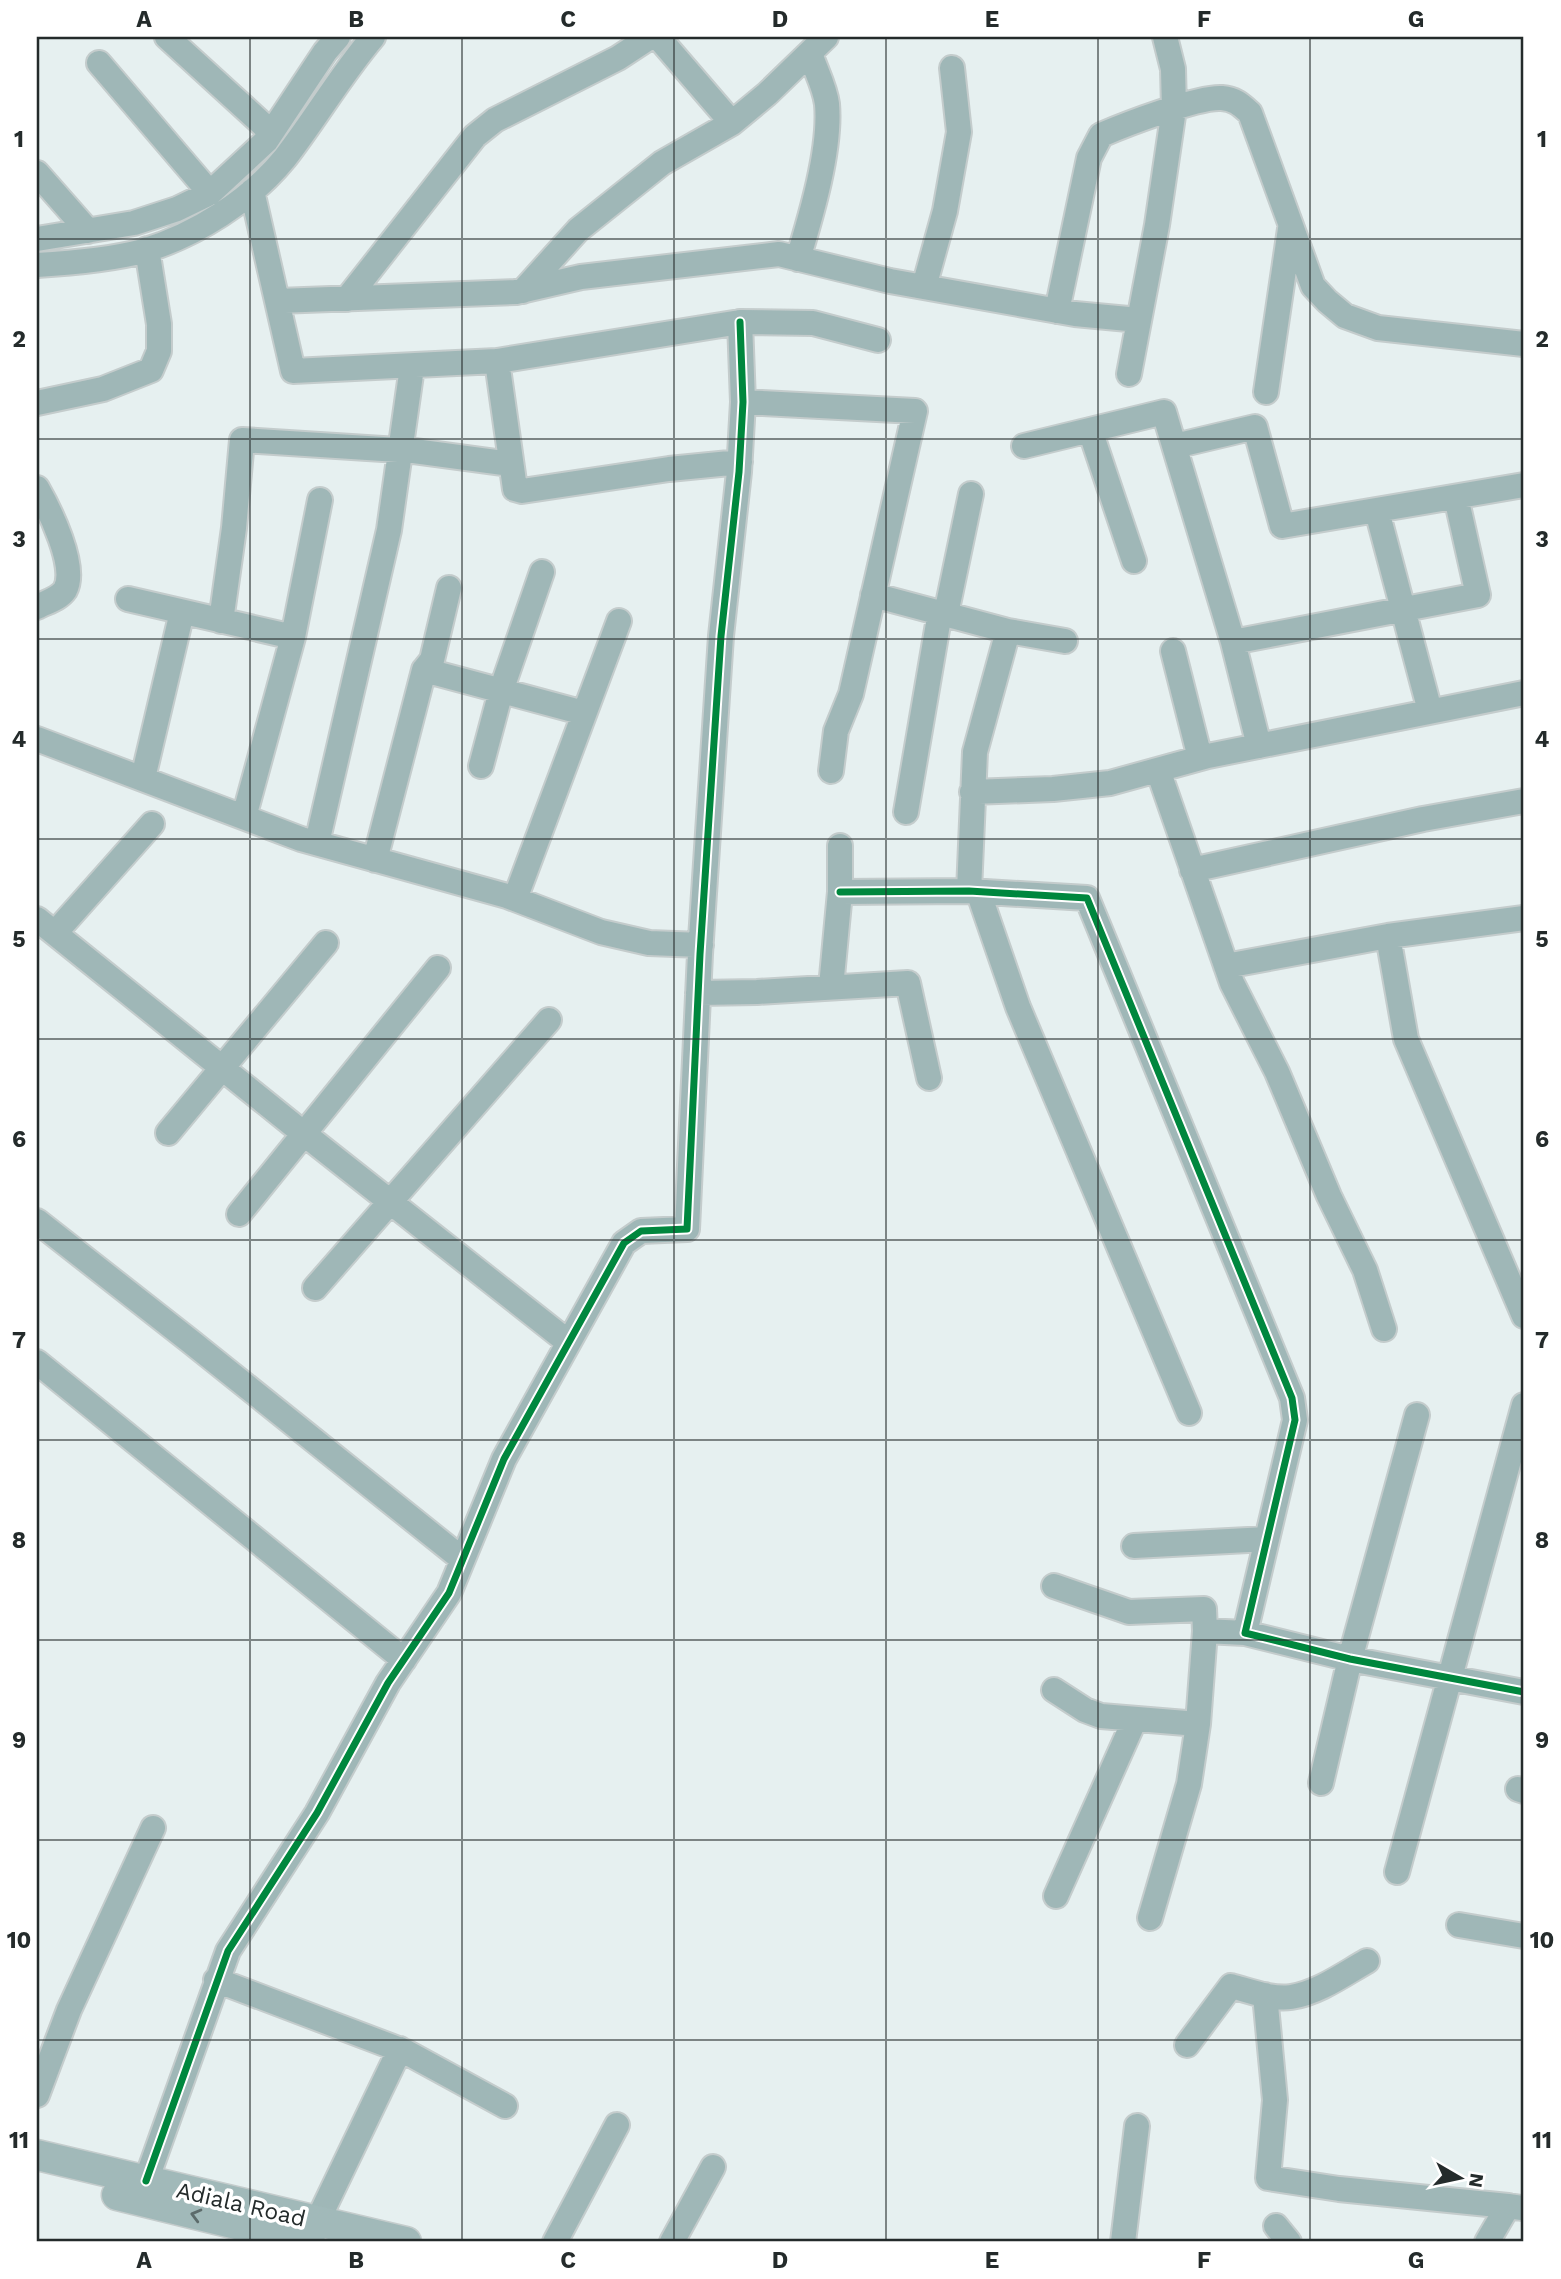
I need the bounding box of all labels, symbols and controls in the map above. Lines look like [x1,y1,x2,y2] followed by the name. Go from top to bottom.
[136,6,152,33] text: A
[348,6,364,33] text: B
[560,6,576,33] text: C
[772,6,788,33] text: D
[985,6,999,33] text: E
[1197,6,1211,33] text: F
[1408,6,1424,33] text: G
[14,126,24,153] text: 1
[1537,126,1547,153] text: 1
[12,326,26,353] text: 2
[1535,326,1549,353] text: 2
[12,526,26,553] text: 3
[1535,526,1549,553] text: 3
[12,726,27,753] text: 4
[1535,726,1550,753] text: 4
[12,926,26,953] text: 5
[1535,926,1549,953] text: 5
[12,1126,26,1153] text: 6
[1535,1126,1549,1153] text: 6
[12,1327,26,1354] text: 7
[1535,1327,1549,1354] text: 7
[12,1527,26,1554] text: 8
[1535,1527,1549,1554] text: 8
[12,1727,26,1754] text: 9
[1535,1727,1549,1754] text: 9
[7,1927,31,1954] text: 10
[1530,1927,1554,1954] text: 10
[9,2127,29,2154] text: 11
[1532,2127,1552,2154] text: 11
[1424,2142,1494,2212] north arrow
[1464,2172,1489,2189] text: N
[174,2176,308,2232] street label: Adiala Road
[191,2209,203,2223] one-way arrow
[136,2247,152,2274] text: A
[348,2247,364,2274] text: B
[560,2247,576,2274] text: C
[772,2247,788,2274] text: D
[985,2247,999,2274] text: E
[1197,2247,1211,2274] text: F
[1408,2247,1424,2274] text: G

